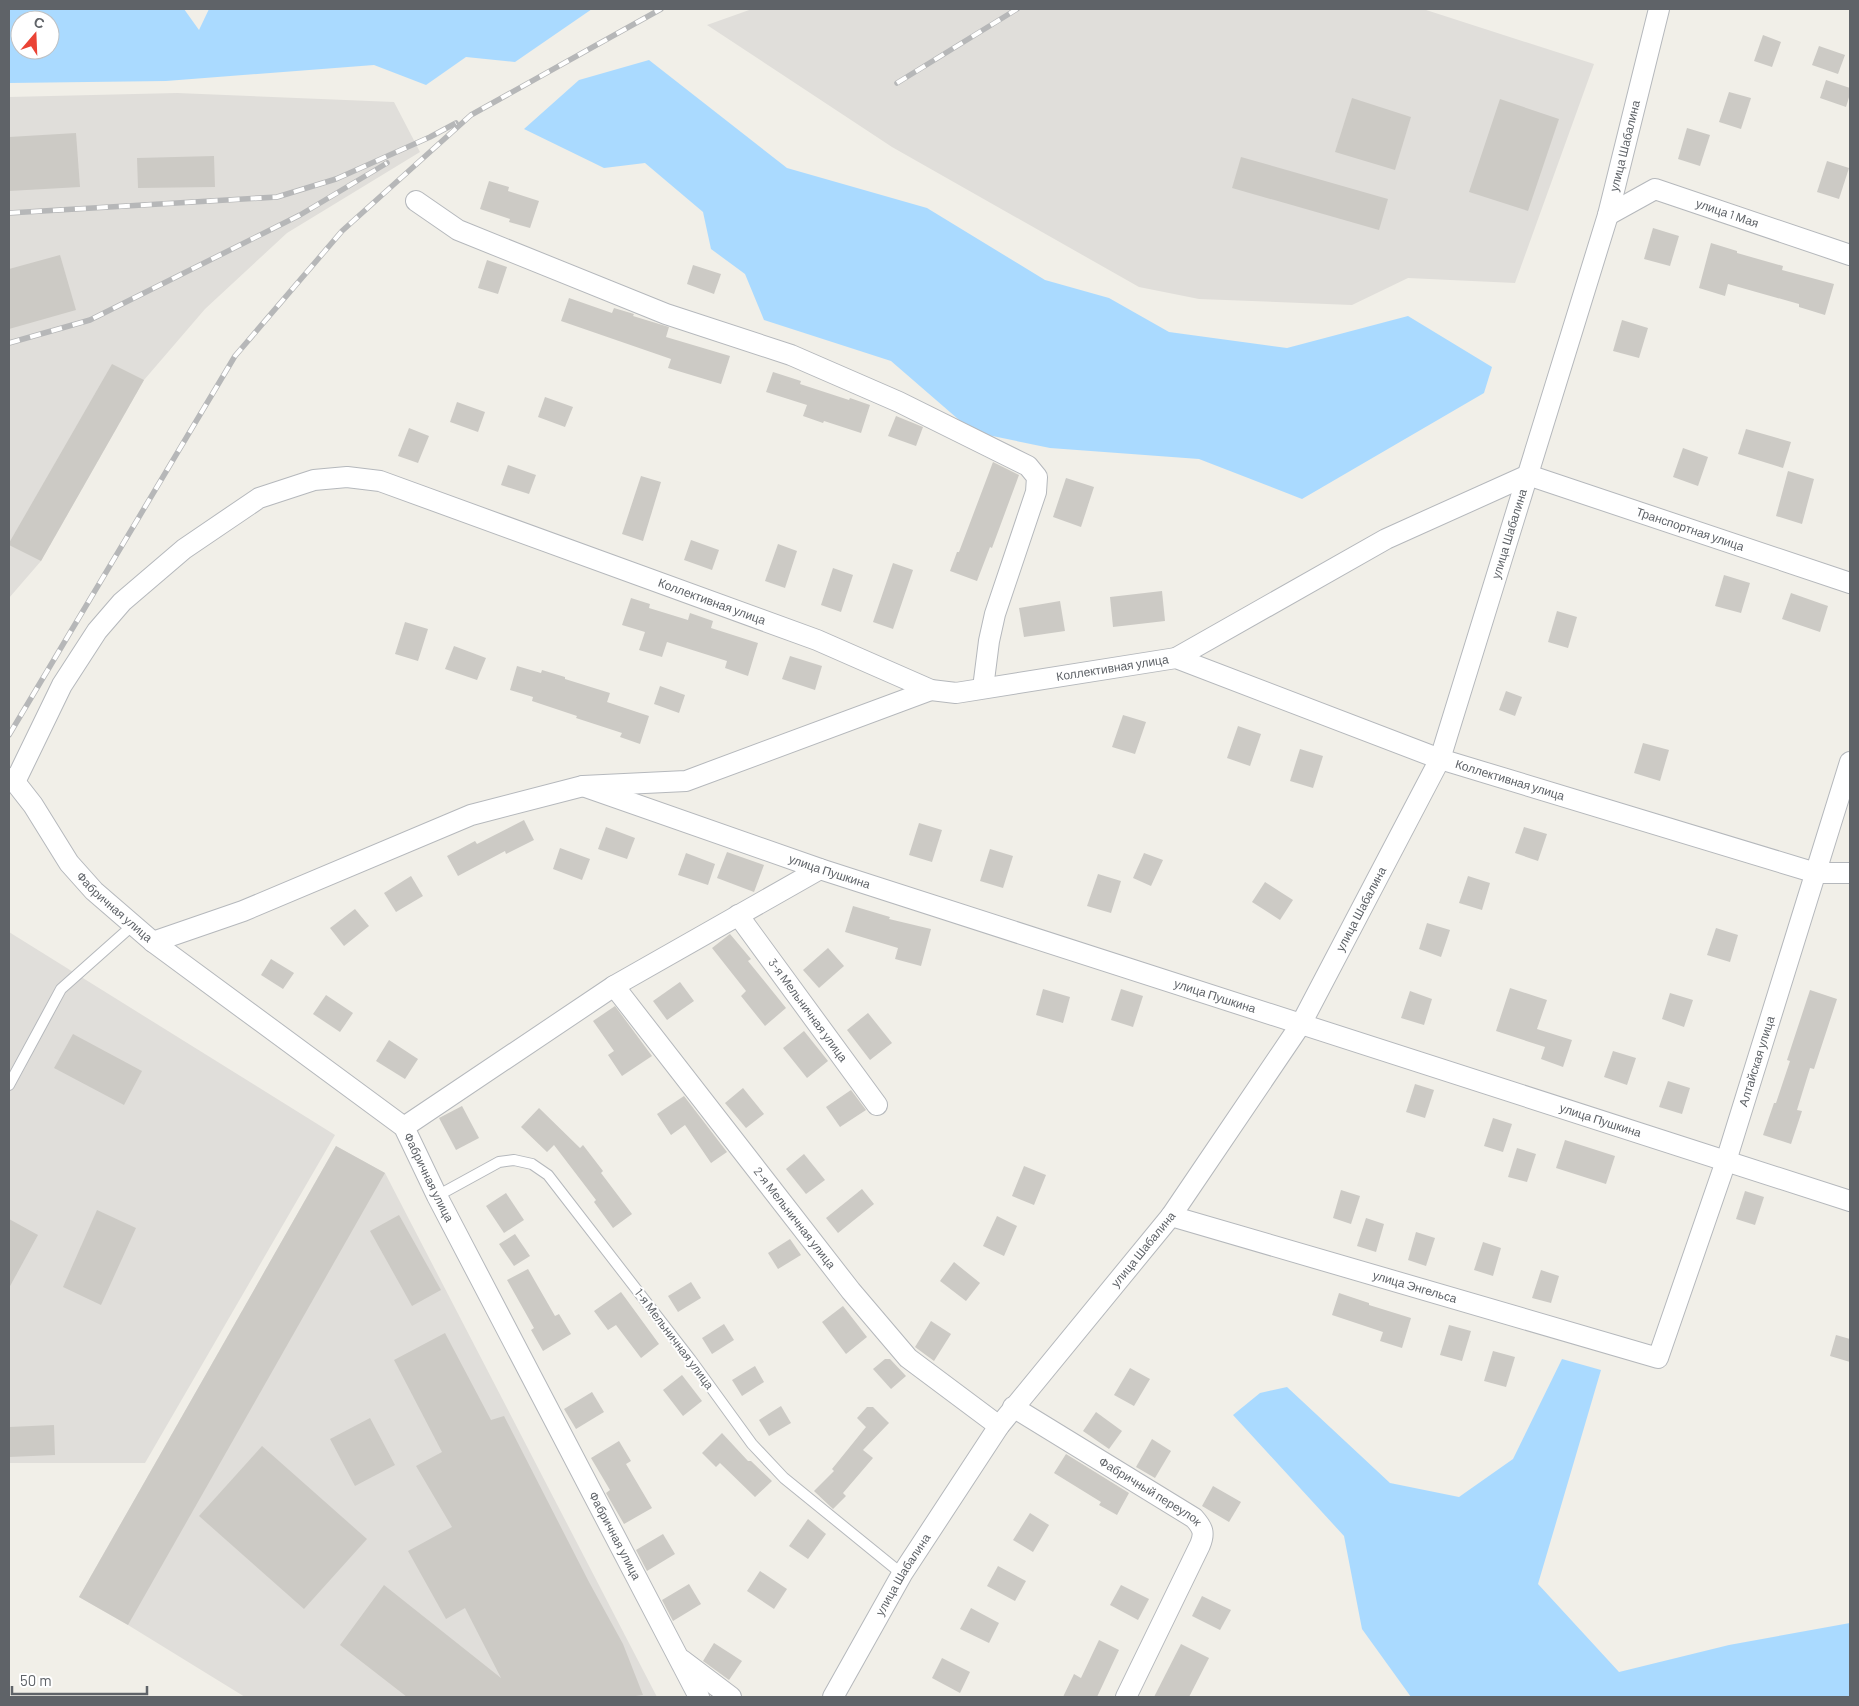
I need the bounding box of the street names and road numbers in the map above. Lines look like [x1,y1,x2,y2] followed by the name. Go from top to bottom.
[1606,98,1642,193] street label: улица Шабалина
[1694,195,1761,230] street label: улица 1 Мая
[1488,487,1529,581] street label: улица Шабалина
[1635,504,1746,553] street label: Транспортная улица
[656,575,768,627] street label: Коллективная улица
[1055,651,1170,683] street label: Коллективная улица
[1454,756,1567,802] street label: Коллективная улица
[787,851,873,891] street label: улица Пушкина
[1332,864,1388,954] street label: улица Шабалина
[74,868,156,945] street label: Фабричная улица
[766,955,851,1064] street label: 3-я Мельничная улица
[1172,976,1258,1015] street label: улица Пушкина
[1735,1014,1777,1108] street label: Алтайская улица
[1558,1100,1644,1139] street label: улица Пушкина
[402,1130,457,1224] street label: Фабричная улица
[751,1164,839,1271] street label: 2-я Мельничная улица
[1108,1208,1178,1290] street label: улица Шабалина
[1371,1267,1459,1305] street label: улица Энгельса
[632,1285,717,1392] street label: 1-я Мельничная улица
[1097,1454,1206,1528] street label: Фабричный переулок
[587,1489,645,1582] street label: Фабричная улица
[872,1530,933,1618] street label: улица Шабалина

